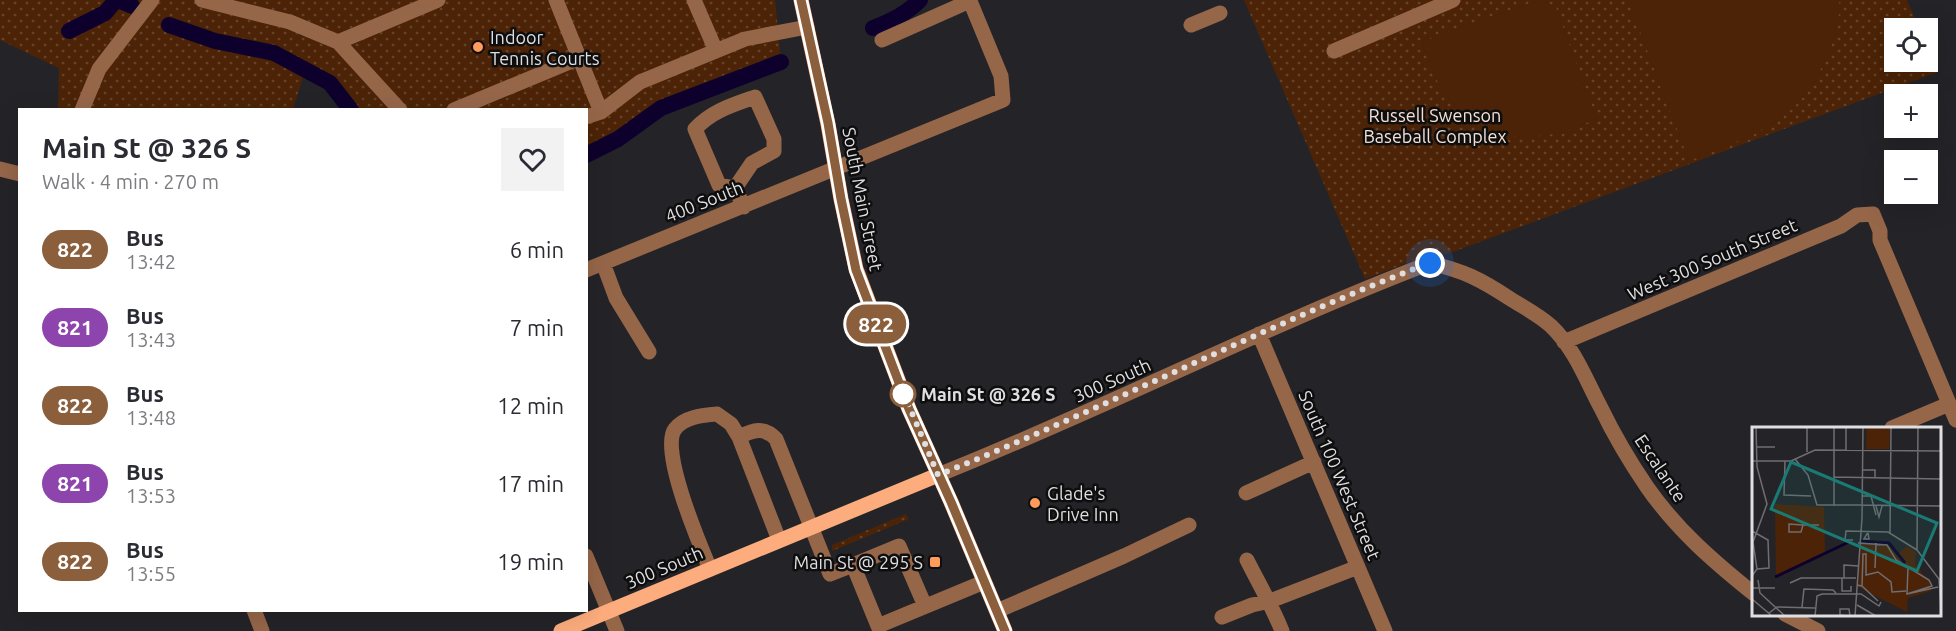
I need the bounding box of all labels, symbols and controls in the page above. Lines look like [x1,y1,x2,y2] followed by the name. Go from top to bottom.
[1884,18,1938,204] map controls
[1884,18,1938,72] button: locate
[490,27,600,68] place label: Indoor Tennis Courts
[471,40,485,54] marker: Indoor Tennis Courts
[1884,84,1938,138] button: +
[1363,105,1507,146] park label: Russell Swenson Baseball Complex
[839,126,887,272] street label: South Main Street
[501,128,564,191] button: heart
[42,132,251,163] text: Main St @ 326 S
[1884,150,1938,204] button: −
[42,170,219,193] text: Walk · 4 min · 270 m
[662,176,746,226] street label: 400 South
[1624,214,1800,304] street label: West 300 South Street
[126,225,164,250] text: Bus
[57,237,93,261] text: 822
[510,237,564,262] text: 6 min
[1415,248,1445,278] your location
[126,250,176,273] text: 13:42
[126,303,164,328] text: Bus
[842,304,910,344] line badge: 822
[858,312,894,336] text: 822
[57,315,93,339] text: 821
[510,315,564,340] text: 7 min
[126,328,176,351] text: 13:43
[1070,354,1154,406] street label: 300 South
[126,381,164,406] text: Bus
[890,381,916,407] marker: Main St @ 326 S
[921,384,1055,404] place label: Main St @ 326 S
[1295,387,1385,563] street label: South 100 West Street
[57,393,93,417] text: 822
[497,393,564,418] text: 12 min
[126,406,176,429] text: 13:48
[1752,427,1941,616] inset map
[1631,431,1691,505] street label: Escalante
[126,459,164,484] text: Bus
[57,471,93,495] text: 821
[497,471,564,496] text: 17 min
[1047,483,1119,524] place label: Glade's Drive Inn
[126,484,176,507] text: 13:53
[1028,496,1042,510] marker: Glade's Drive Inn
[126,537,164,562] text: Bus
[622,542,706,592] street label: 300 South
[57,549,93,573] text: 822
[497,549,564,574] text: 19 min
[794,552,923,572] place label: Main St @ 295 S
[928,555,942,569] marker: Main St @ 295 S
[126,562,176,585] text: 13:55

